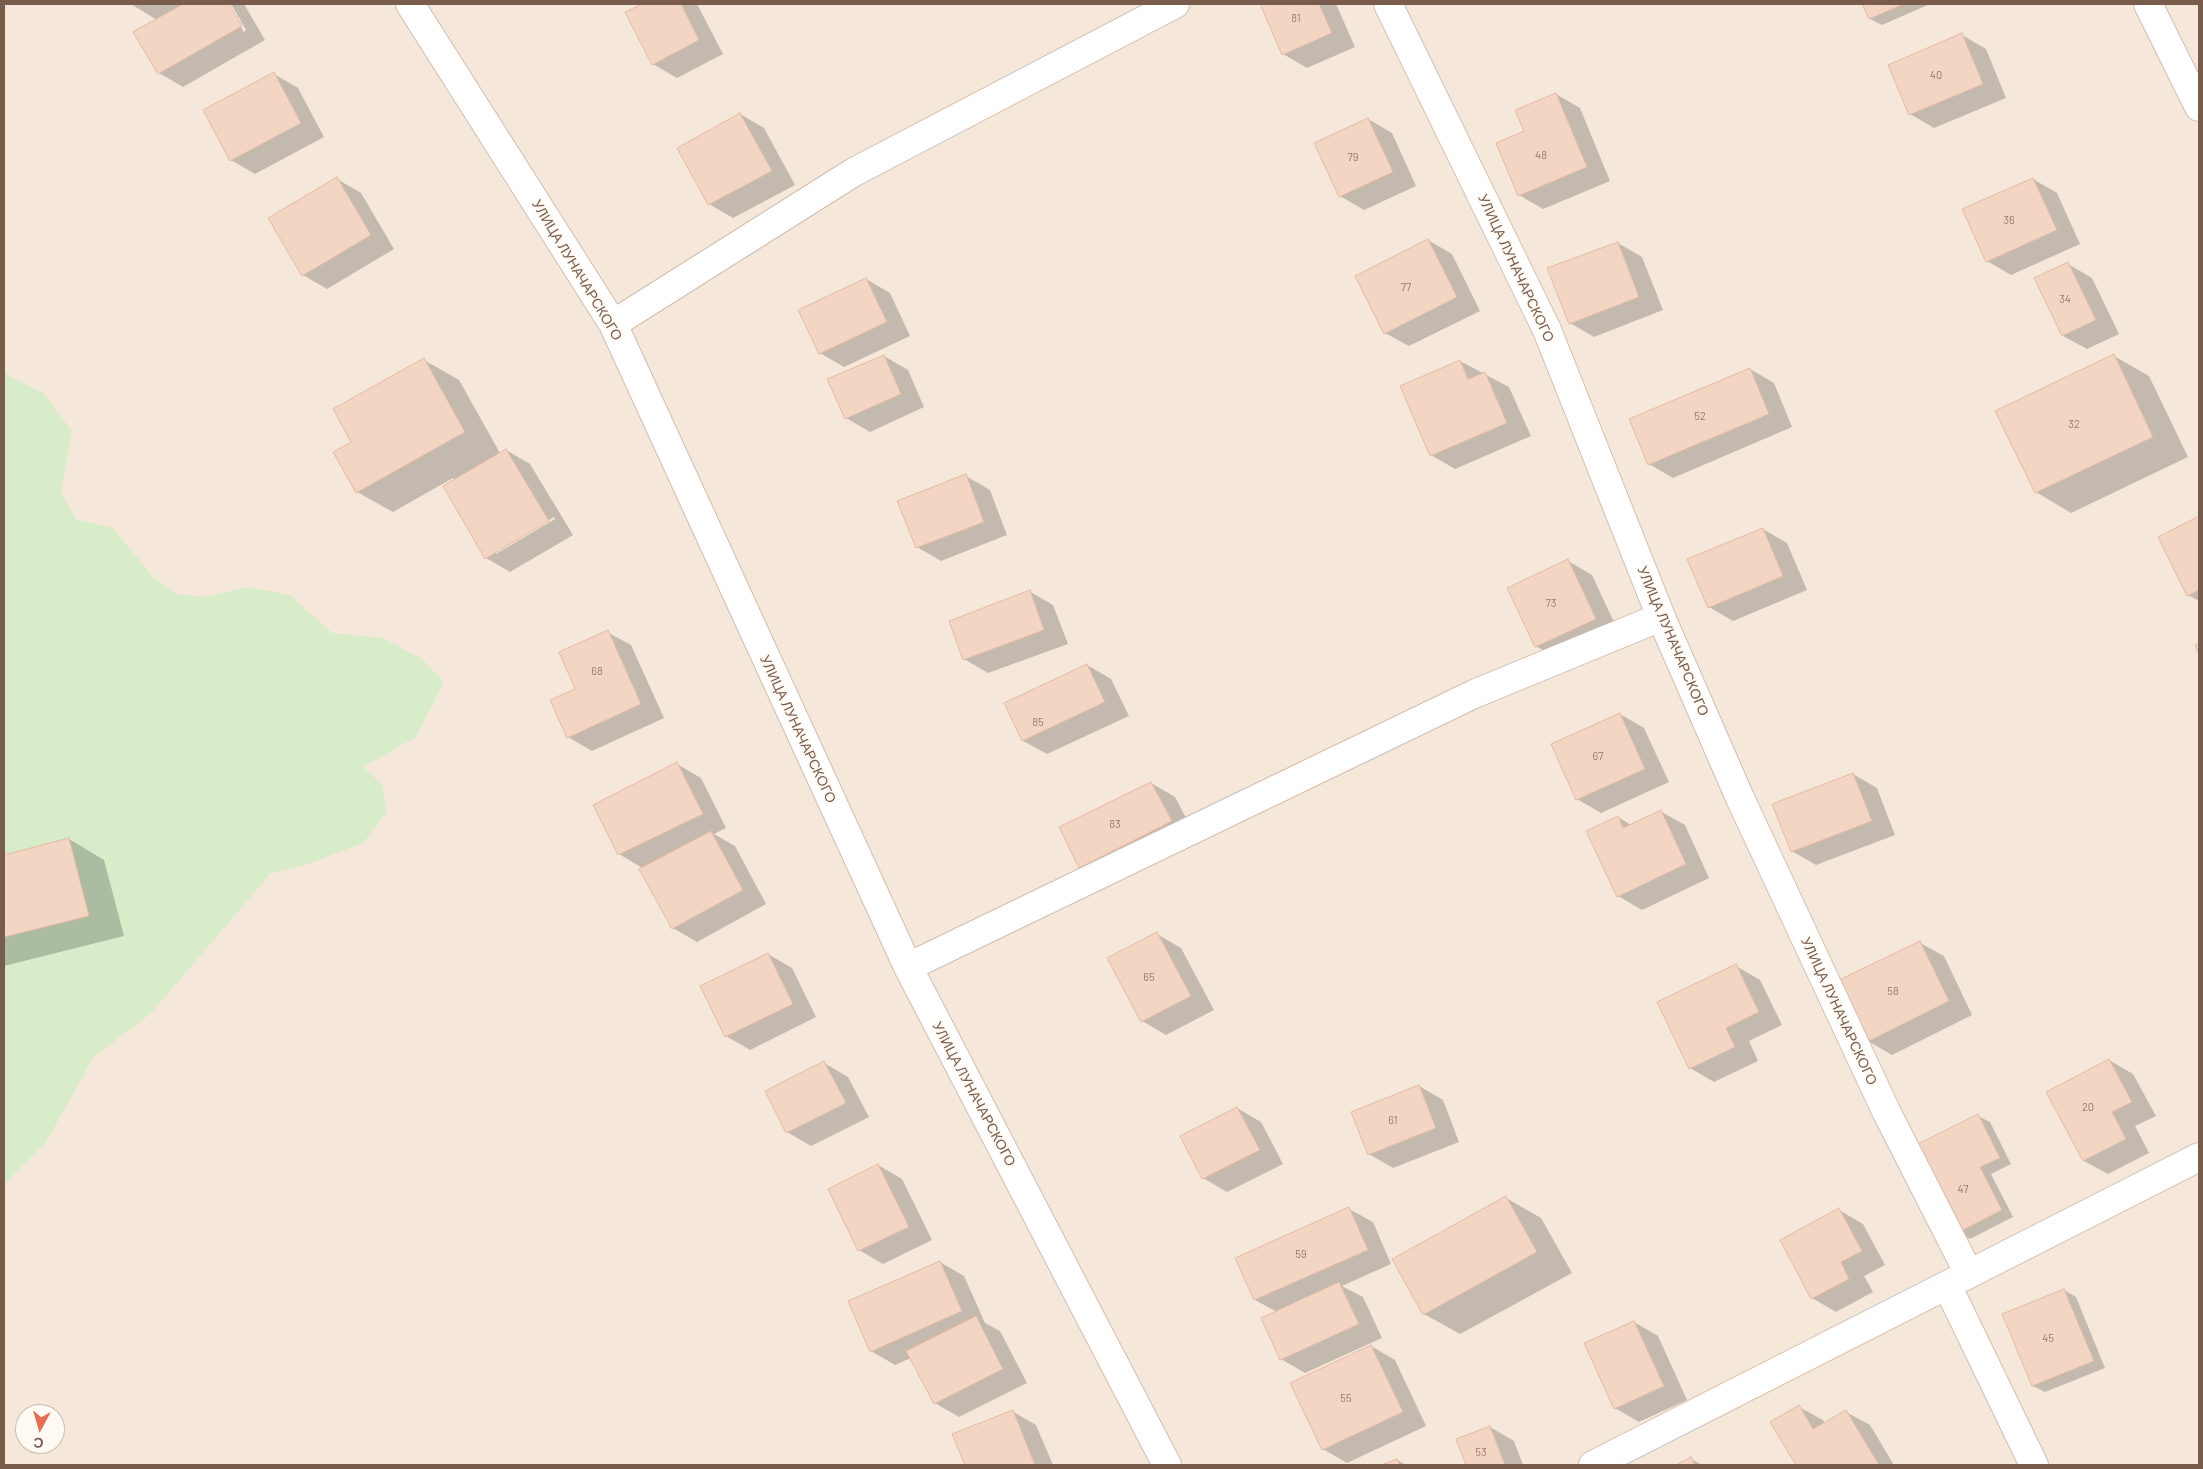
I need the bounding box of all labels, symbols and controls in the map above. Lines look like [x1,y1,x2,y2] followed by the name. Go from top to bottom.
[1291,11,1301,25] house number: 81
[1930,68,1942,82] house number: 40
[1535,148,1547,162] house number: 48
[1348,150,1358,164] house number: 79
[1474,191,1558,345] street label: УЛИЦА ЛУНАЧАРСКОГО
[528,197,626,343] street label: УЛИЦА ЛУНАЧАРСКОГО
[2003,213,2015,227] house number: 36
[1401,280,1411,294] house number: 77
[2059,292,2071,306] house number: 34
[1694,409,1706,423] house number: 52
[2068,417,2080,431] house number: 32
[1634,564,1712,718] street label: УЛИЦА ЛУНАЧАРСКОГО
[1546,596,1556,610] house number: 73
[756,652,840,806] street label: УЛИЦА ЛУНАЧАРСКОГО
[591,664,603,678] house number: 68
[1032,715,1044,729] house number: 85
[1593,749,1603,763] house number: 67
[1109,817,1121,831] house number: 83
[1797,934,1881,1088] street label: УЛИЦА ЛУНАЧАРСКОГО
[1143,970,1155,984] house number: 65
[1887,984,1899,998] house number: 58
[929,1019,1019,1169] street label: УЛИЦА ЛУНАЧАРСКОГО
[2082,1100,2094,1114] house number: 20
[1388,1113,1398,1127] house number: 61
[1958,1182,1968,1196] house number: 47
[1295,1247,1307,1261] house number: 59
[2042,1331,2054,1345] house number: 45
[1340,1391,1352,1405] house number: 55
[15,1404,65,1454] north arrow
[33,1434,44,1452] text: С
[1475,1445,1487,1459] house number: 53

